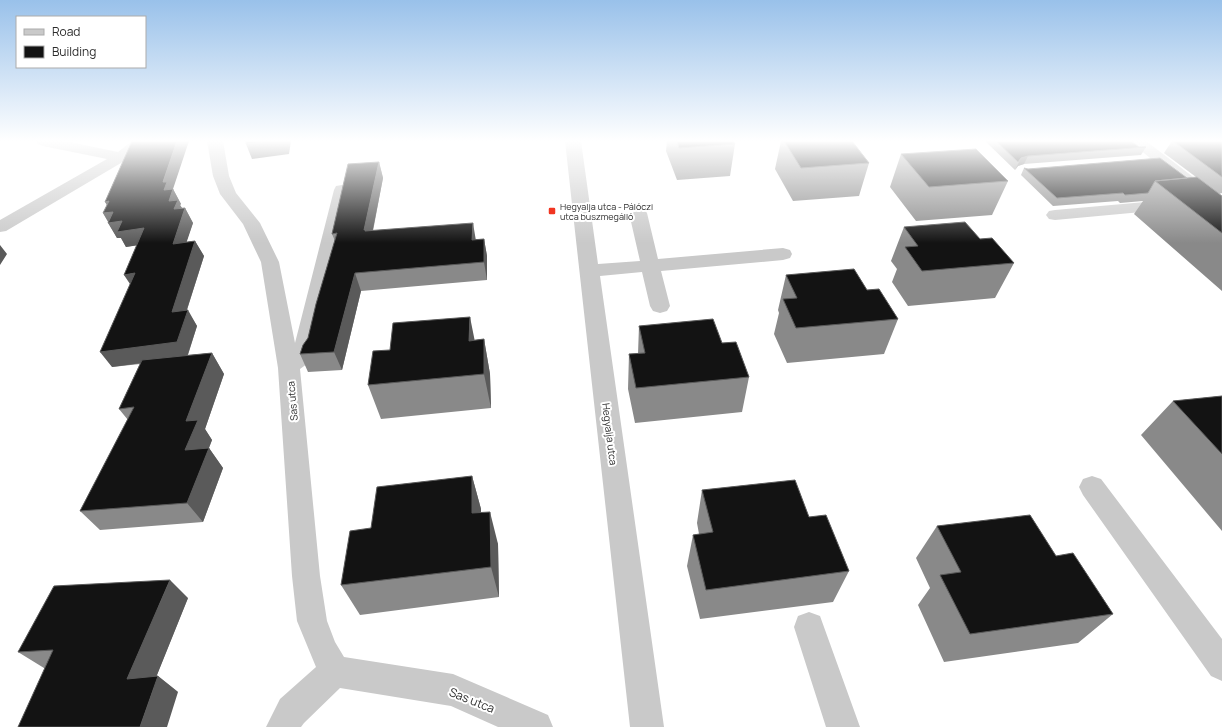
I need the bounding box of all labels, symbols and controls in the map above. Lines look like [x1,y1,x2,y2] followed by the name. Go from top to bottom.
[16,16,146,68] legend
[52,23,80,40] text: Road
[52,43,96,60] text: Building
[560,200,653,223] place label: Hegyalja utca - Pálóczi utca buszmegálló
[547,206,557,216] marker: Hegyalja utca - Pálóczi utca buszmegálló
[283,381,301,421] street label: Sas utca
[599,402,621,466] street label: Hegyalja utca
[447,683,497,717] street label: Sas utca

